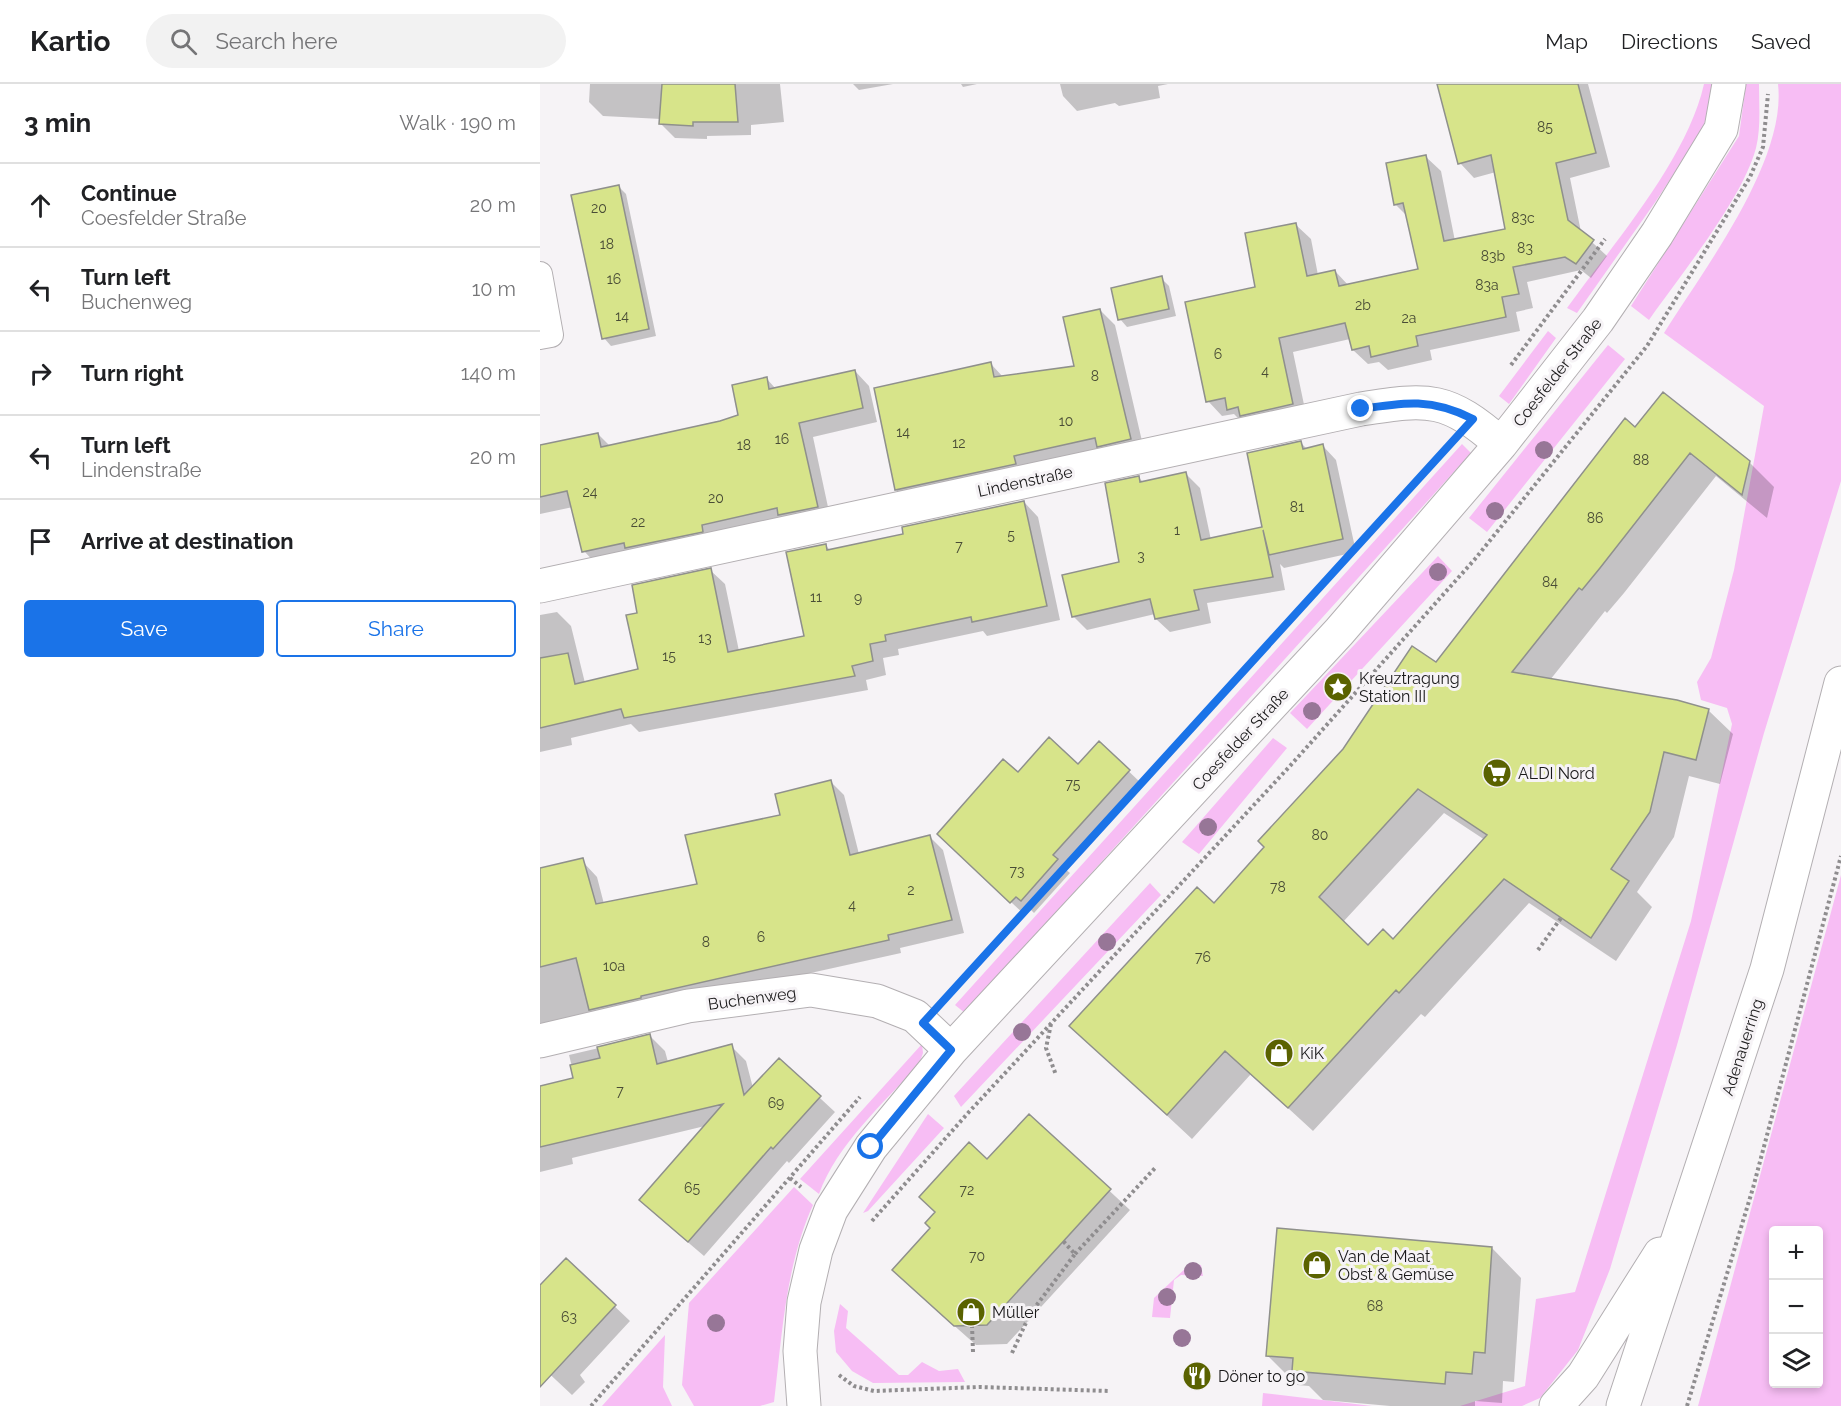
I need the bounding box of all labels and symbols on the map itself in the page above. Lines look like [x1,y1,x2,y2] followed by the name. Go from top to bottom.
[1537,119,1553,135] house number: 85
[591,200,607,216] house number: 20
[1511,210,1535,226] house number: 83c
[600,236,614,252] house number: 18
[1517,240,1533,256] house number: 83
[1481,248,1506,264] house number: 83b
[607,271,621,287] house number: 16
[1475,277,1499,293] house number: 83a
[1355,297,1371,313] house number: 2b
[615,308,629,324] house number: 14
[1402,310,1416,326] house number: 2a
[1509,314,1606,430] street label: Coesfelder Straße
[1214,346,1222,362] house number: 6
[1261,363,1269,379] house number: 4
[1091,368,1099,384] house number: 8
[1347,395,1373,421] route end
[1059,413,1073,429] house number: 10
[896,424,910,440] house number: 14
[775,431,789,447] house number: 16
[952,435,966,451] house number: 12
[737,437,751,453] house number: 18
[1633,452,1649,468] house number: 88
[976,462,1074,501] street label: Lindenstraße
[583,484,598,500] house number: 24
[708,490,724,506] house number: 20
[1290,499,1304,515] house number: 81
[1587,510,1603,526] house number: 86
[631,514,645,530] house number: 22
[1174,522,1180,538] house number: 1
[1007,527,1015,543] house number: 5
[955,538,963,554] house number: 7
[1137,548,1145,564] house number: 3
[1542,574,1558,590] house number: 84
[810,589,822,605] house number: 11
[854,590,862,606] house number: 9
[698,630,712,646] house number: 13
[662,648,676,664] house number: 15
[1359,669,1460,706] place label: Kreuztragung Station III
[1322,671,1354,703] place icon: Kreuztragung Station III
[1188,684,1292,794] street label: Coesfelder Straße
[1481,757,1513,789] supermarket icon: ALDI Nord
[1518,764,1595,783] place label: ALDI Nord
[1066,776,1081,792] house number: 75
[1312,827,1328,843] house number: 80
[1010,863,1024,879] house number: 73
[1270,879,1286,895] house number: 78
[907,882,915,898] house number: 2
[848,897,856,913] house number: 4
[757,929,765,945] house number: 6
[702,934,710,950] house number: 8
[1195,949,1211,965] house number: 76
[603,958,625,974] house number: 10a
[707,983,797,1014] street label: Buchenweg
[1718,996,1767,1098] street label: Adenauerring
[1263,1037,1295,1069] shop icon: KiK
[1300,1044,1325,1063] place label: KiK
[616,1083,624,1099] house number: 7
[768,1095,784,1111] house number: 69
[857,1133,883,1159] route start
[684,1180,700,1196] house number: 65
[960,1182,974,1198] house number: 72
[1338,1247,1454,1284] place label: Van de Maat Obst & Gemüse
[969,1248,985,1264] house number: 70
[1301,1249,1333,1281] shop icon: Van de Maat Obst & Gemüse
[955,1296,987,1328] shop icon: Müller
[1367,1298,1383,1314] house number: 68
[992,1303,1040,1322] place label: Müller
[561,1309,577,1325] house number: 63
[1181,1360,1213,1392] restaurant icon: Döner to go
[1218,1367,1305,1386] place label: Döner to go

